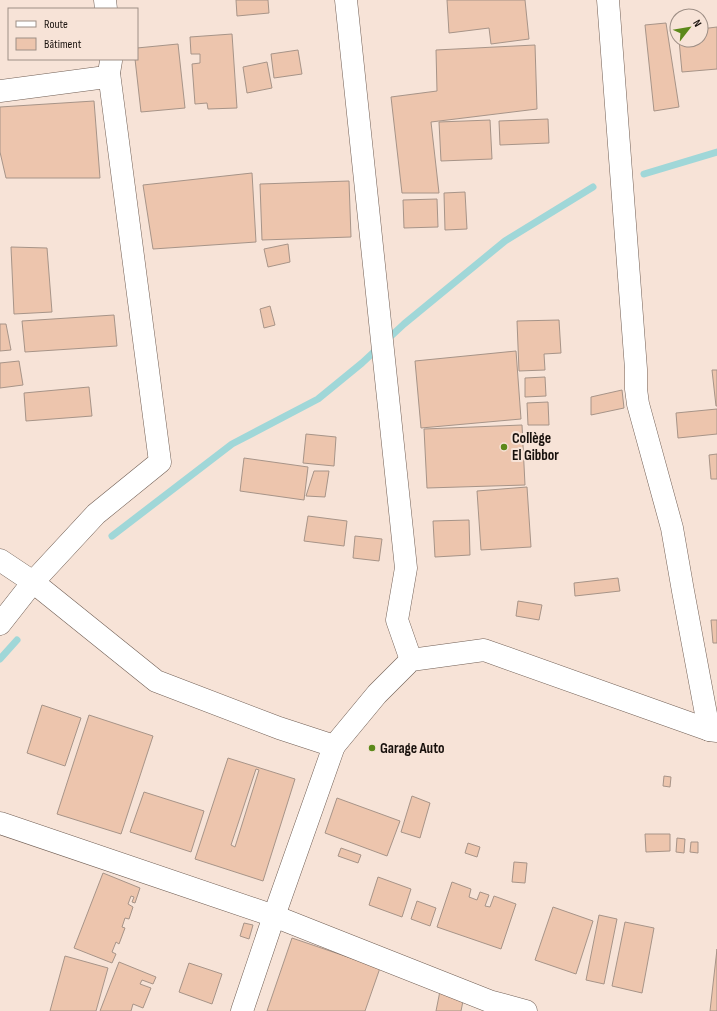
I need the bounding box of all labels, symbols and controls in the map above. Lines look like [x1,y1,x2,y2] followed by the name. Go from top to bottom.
[8,8,138,60] legend
[669,8,709,48] north arrow
[44,17,68,32] text: Route
[690,17,704,29] text: N
[44,37,82,52] text: Bâtiment
[512,429,559,465] place label: Collège El Gibbor
[499,442,509,452] marker: Collège El Gibbor
[380,739,445,758] place label: Garage Auto
[367,743,377,753] marker: Garage Auto

